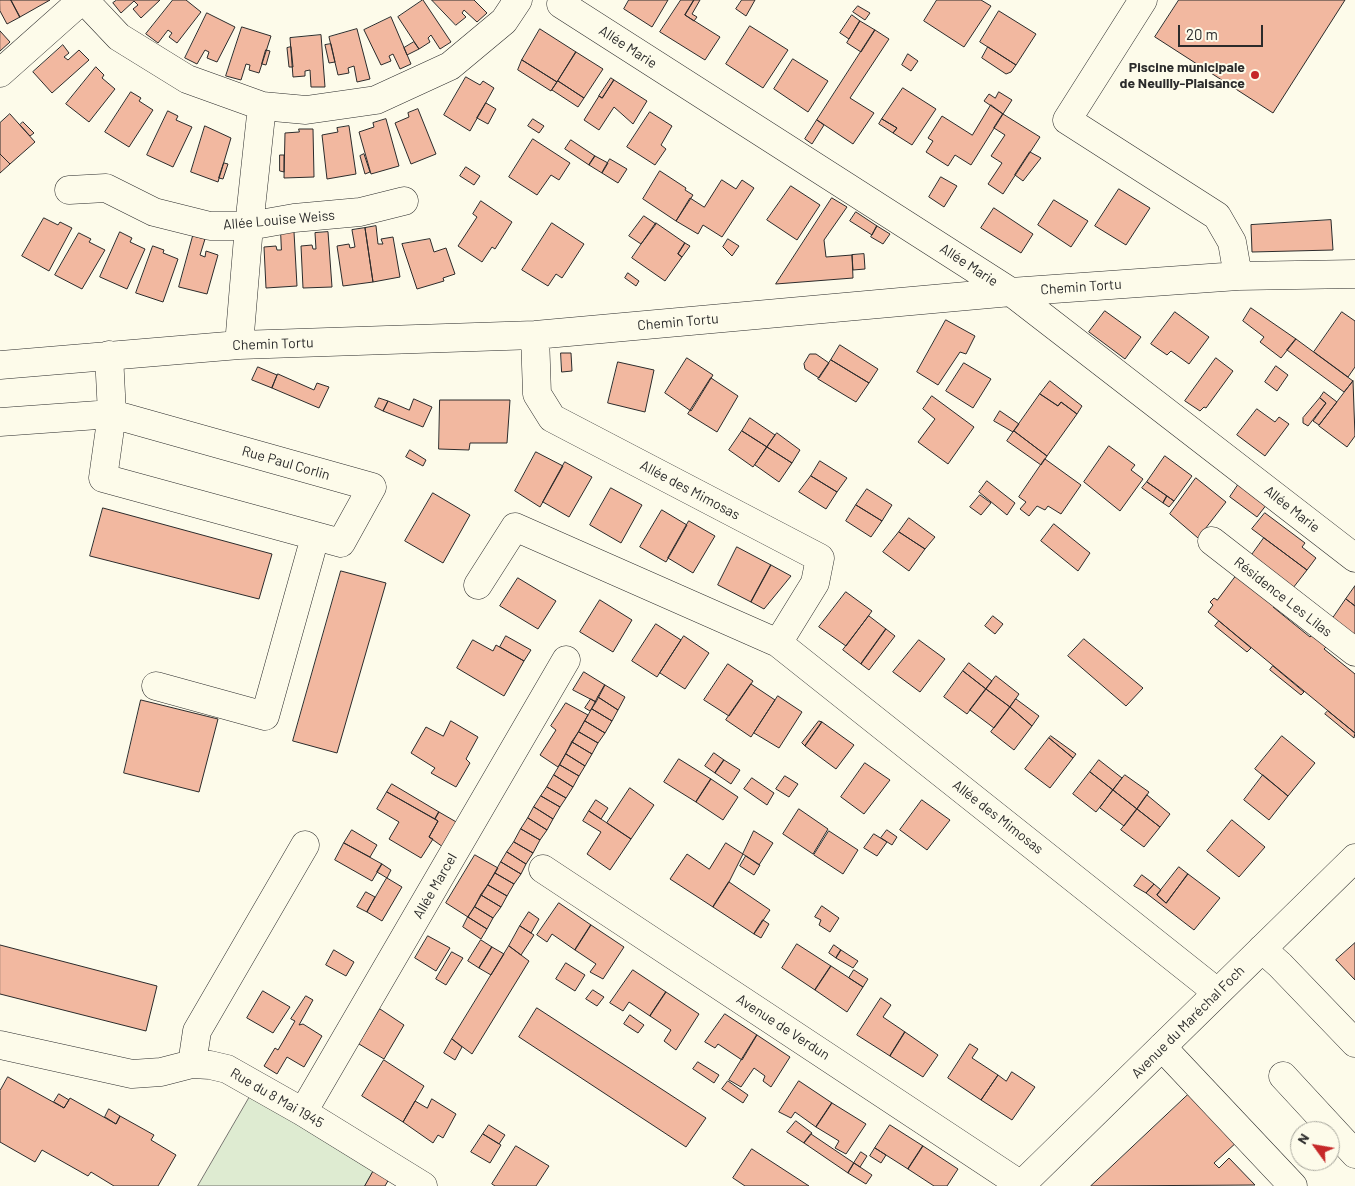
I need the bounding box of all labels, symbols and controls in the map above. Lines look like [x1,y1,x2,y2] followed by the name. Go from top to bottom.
[1180,15,1265,47] scale bar
[596,22,660,72] street label: Allée Marie
[1186,25,1218,43] text: 20 m
[1119,59,1245,92] place label: Piscine municipale de Neuilly-Plaisance
[1249,69,1261,81] marker: Piscine municipale de Neuilly-Plaisance
[222,207,336,233] street label: Allée Louise Weiss
[937,240,1001,290] street label: Allée Marie
[1040,276,1122,298] street label: Chemin Tortu
[637,310,719,334] street label: Chemin Tortu
[232,334,314,354] street label: Chemin Tortu
[240,442,332,484] street label: Rue Paul Corlin
[637,457,743,523] street label: Allée des Mimosas
[1261,482,1323,536] street label: Allée Marie
[1231,554,1335,640] street label: Résidence Les Lilas
[949,776,1047,858] street label: Allée des Mimosas
[410,850,460,922] street label: Allée Marcel
[1128,962,1248,1082] street label: Avenue du Maréchal Foch
[733,991,833,1063] street label: Avenue de Verdun
[227,1064,327,1132] street label: Rue du 8 Mai 1945
[1290,1121,1340,1171] north arrow
[1293,1130,1312,1147] text: N

